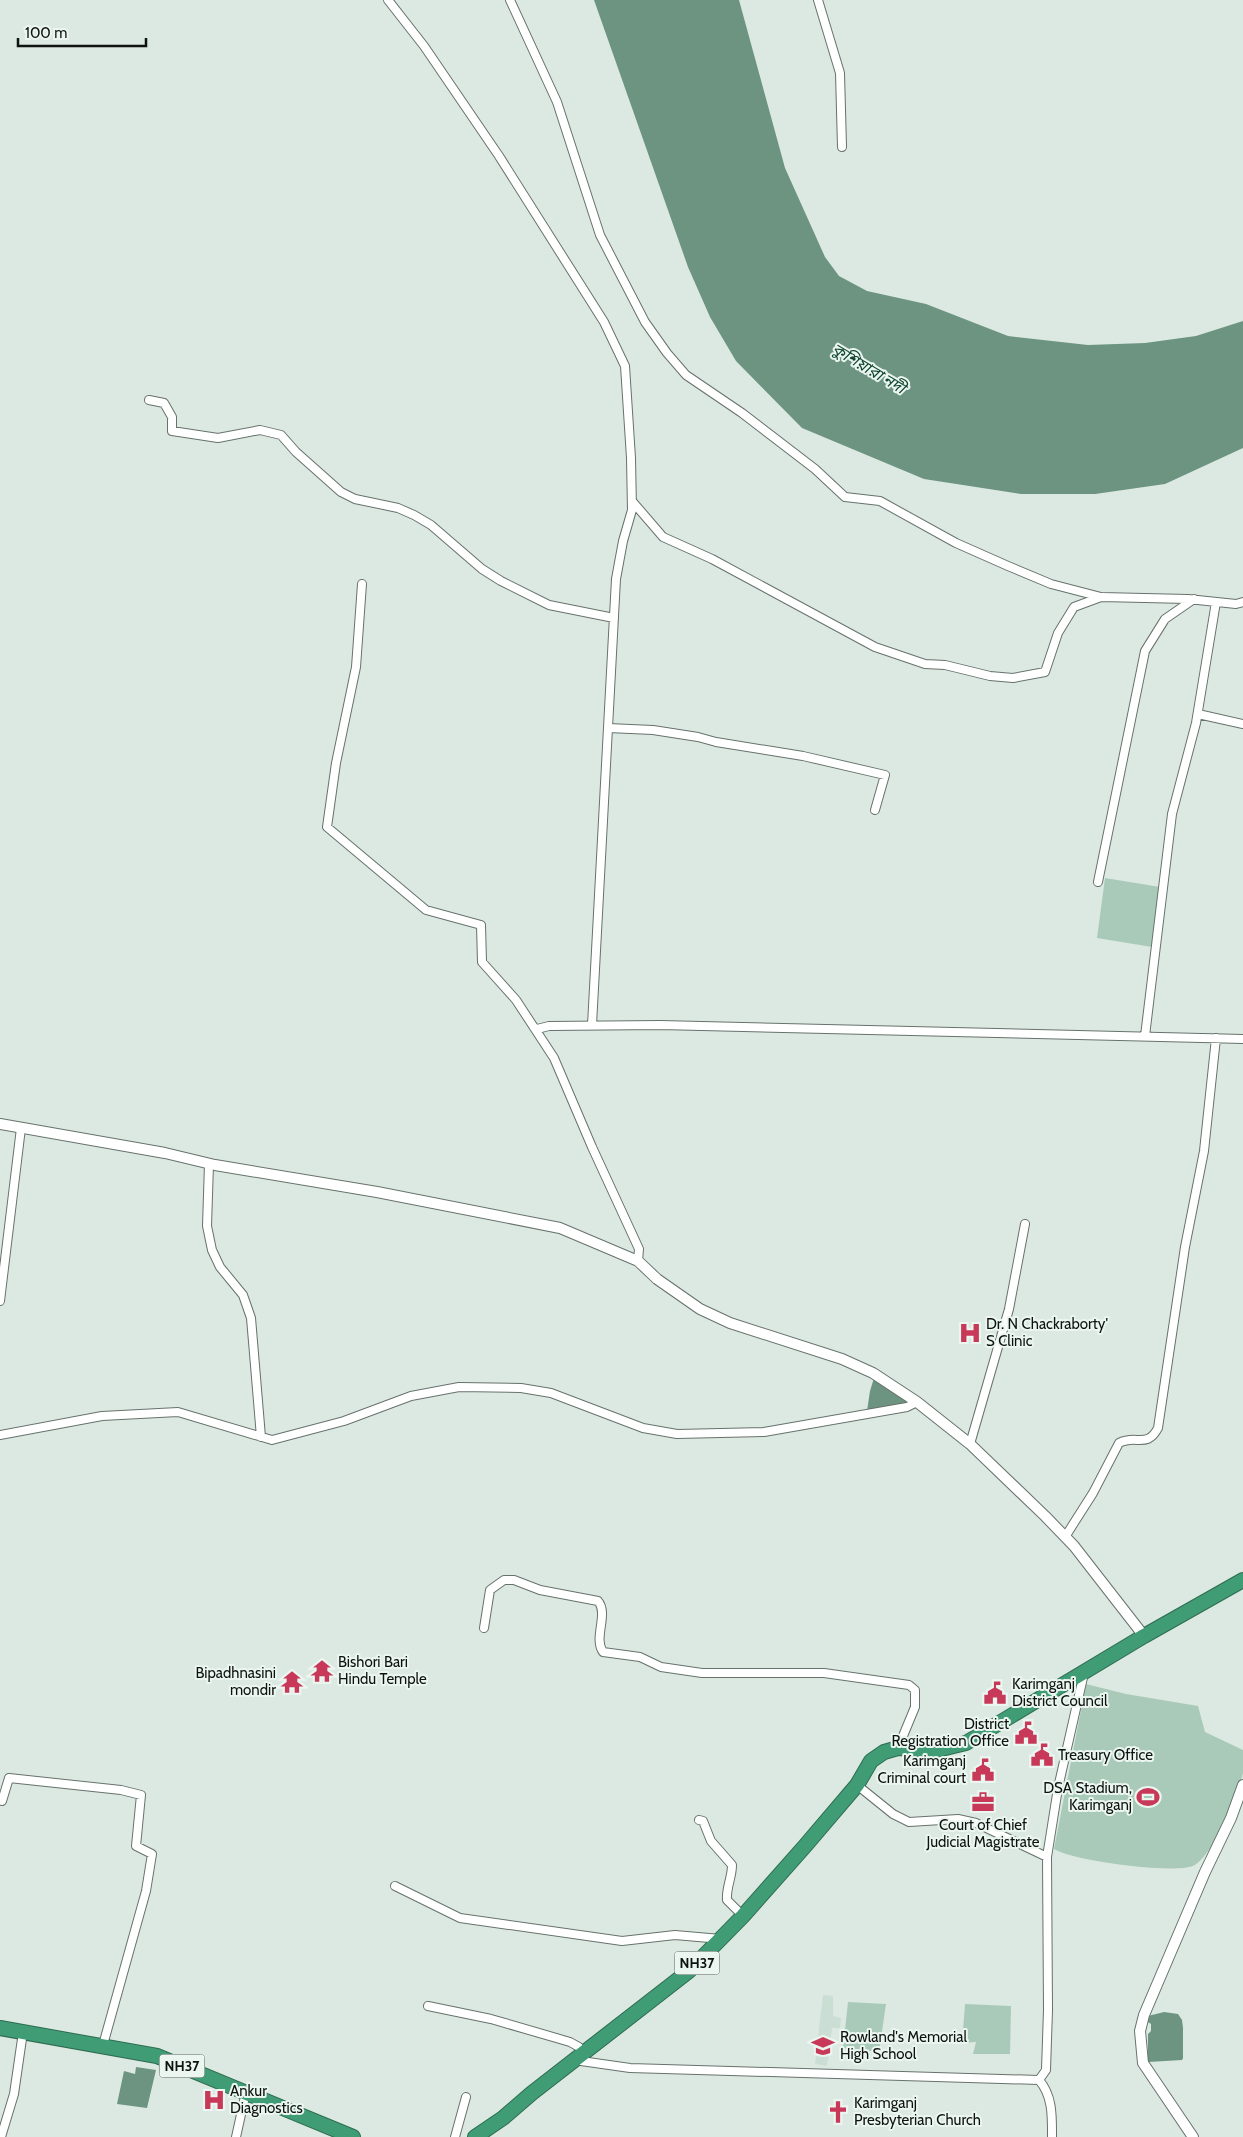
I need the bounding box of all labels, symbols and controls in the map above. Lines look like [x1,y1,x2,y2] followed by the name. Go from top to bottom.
[18,15,145,47] scale bar
[25,24,67,42] text: 100 m
[829,339,911,399] water label: কুশিয়ারা নদী
[986,1315,1108,1350] place label: Dr. N Chackraborty' S Clinic
[957,1320,983,1346] hospital icon: Dr. N Chackraborty' S Clinic
[338,1653,427,1688] place label: Bishori Bari Hindu Temple
[309,1658,335,1684] temple icon: Bishori Bari Hindu Temple
[195,1664,276,1699] place label: Bipadhnasini mondir
[279,1669,305,1695] temple icon: Bipadhnasini mondir
[1012,1675,1108,1710] place label: Karimganj District Council
[982,1680,1008,1706] public building icon: Karimganj District Council
[891,1715,1009,1750] place label: District Registration Office
[1013,1720,1039,1746] public building icon: District Registration Office
[1029,1742,1055,1768] public building icon: Treasury Office
[1058,1746,1153,1764] place label: Treasury Office
[878,1752,966,1787] place label: Karimganj Criminal court
[970,1757,996,1783] public building icon: Karimganj Criminal court
[1043,1779,1132,1814] place label: DSA Stadium, Karimganj
[1135,1784,1161,1810] sports icon: DSA Stadium, Karimganj
[970,1789,996,1815] office icon: Court of Chief Judicial Magistrate
[926,1816,1040,1851] place label: Court of Chief Judicial Magistrate
[674,1952,720,1975] road number: NH37
[840,2028,967,2063] place label: Rowland's Memorial High School
[810,2033,836,2059] school or university icon: Rowland's Memorial High School
[160,2054,204,2078] road number: NH37
[230,2082,303,2117] place label: Ankur Diagnostics
[201,2087,227,2113] hospital icon: Ankur Diagnostics
[854,2094,981,2129] place label: Karimganj Presbyterian Church
[825,2099,851,2125] church icon: Karimganj Presbyterian Church

